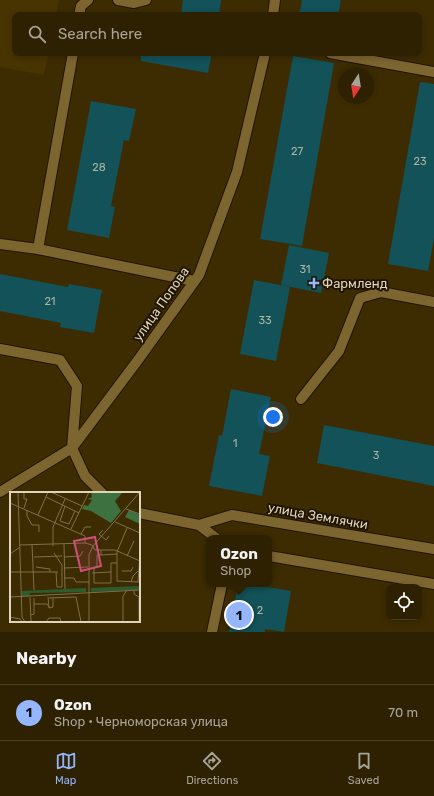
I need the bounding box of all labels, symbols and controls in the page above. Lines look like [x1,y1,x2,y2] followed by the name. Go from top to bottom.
[12,12,422,56] search box
[26,23,48,45] icon: search
[58,25,142,43] text: Search here
[338,68,374,104] north arrow
[291,145,303,158] house number: 27
[413,155,427,168] house number: 23
[92,161,106,174] house number: 28
[299,263,311,276] house number: 31
[130,264,192,344] street label: улица Попова
[322,276,388,291] place label: Фармленд
[309,278,319,288] marker: Фармленд
[44,295,56,308] house number: 21
[258,314,272,327] house number: 33
[263,407,283,427] your location
[233,437,237,450] house number: 1
[373,449,380,462] house number: 3
[10,492,140,622] inset map
[267,500,369,532] street label: улица Землячки
[206,535,272,587] popup
[220,545,258,563] text: Ozon
[220,563,251,578] text: Shop
[386,584,422,620] map controls
[386,584,422,620] button: locate
[226,600,252,630] pin: 1
[257,604,263,617] house number: 2
[16,648,77,668] text: Nearby
[54,696,92,714] text: Ozon
[26,705,32,720] text: 1
[388,705,418,720] text: 70 m
[54,714,228,729] text: Shop · Черноморская улица
[55,750,77,787] tab: Map
[186,750,238,787] tab: Directions
[348,750,379,787] tab: Saved

